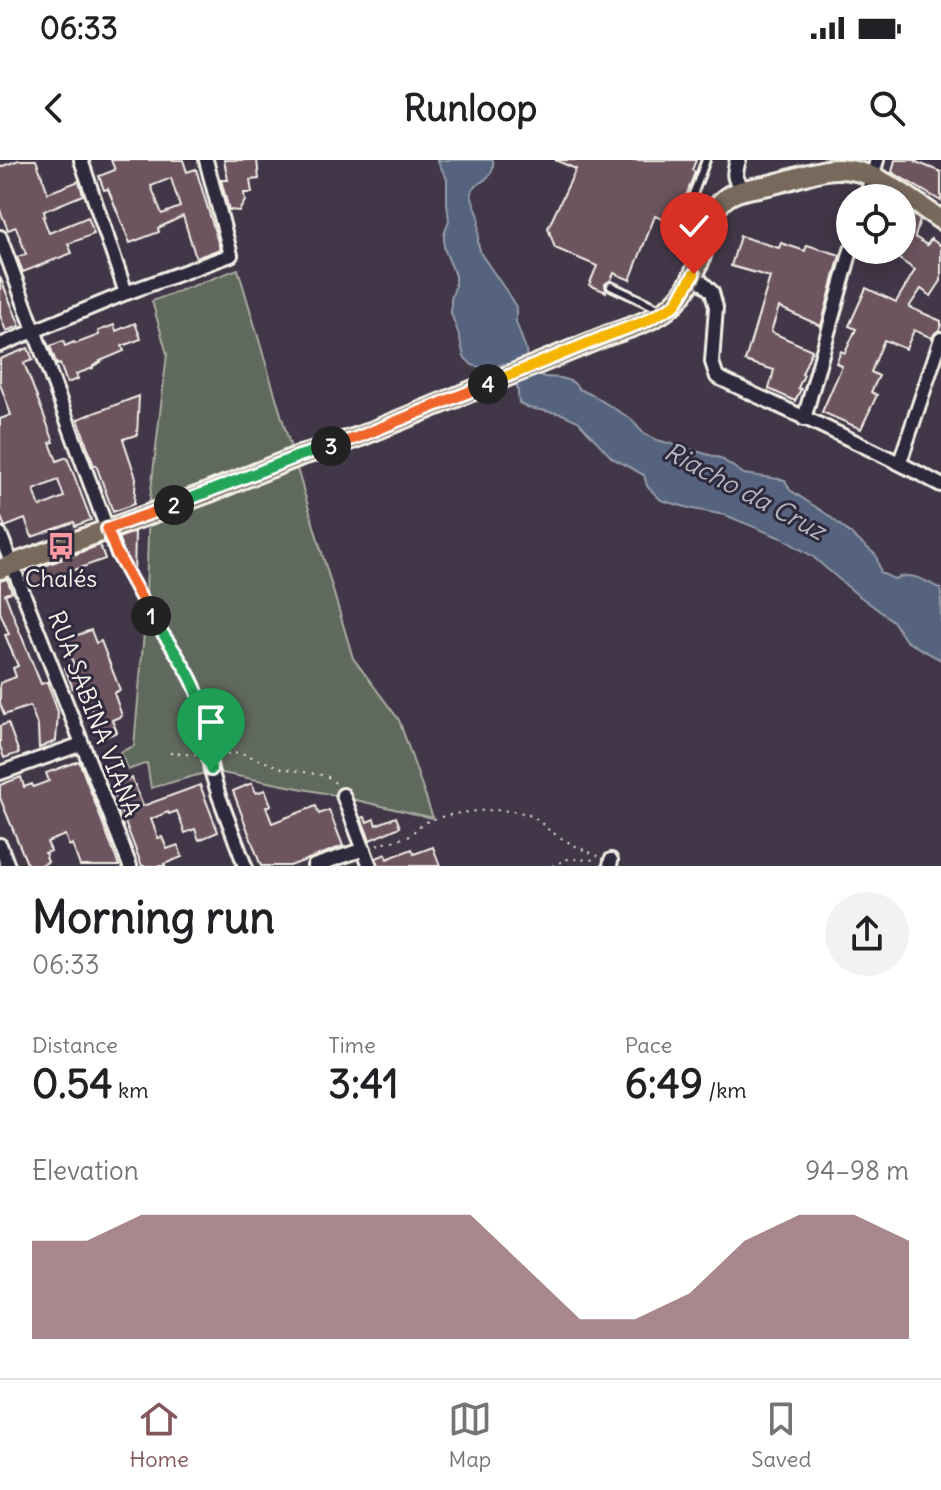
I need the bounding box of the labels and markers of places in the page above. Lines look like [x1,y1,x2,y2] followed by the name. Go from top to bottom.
[660,192,728,274] pin
[468,364,508,404] pin: 4
[311,426,351,466] pin: 3
[154,485,194,525] pin: 2
[46,531,76,561] bus stop icon: Chalés
[25,563,97,593] place label: Chalés
[131,596,171,636] pin: 1
[177,688,245,770] pin

